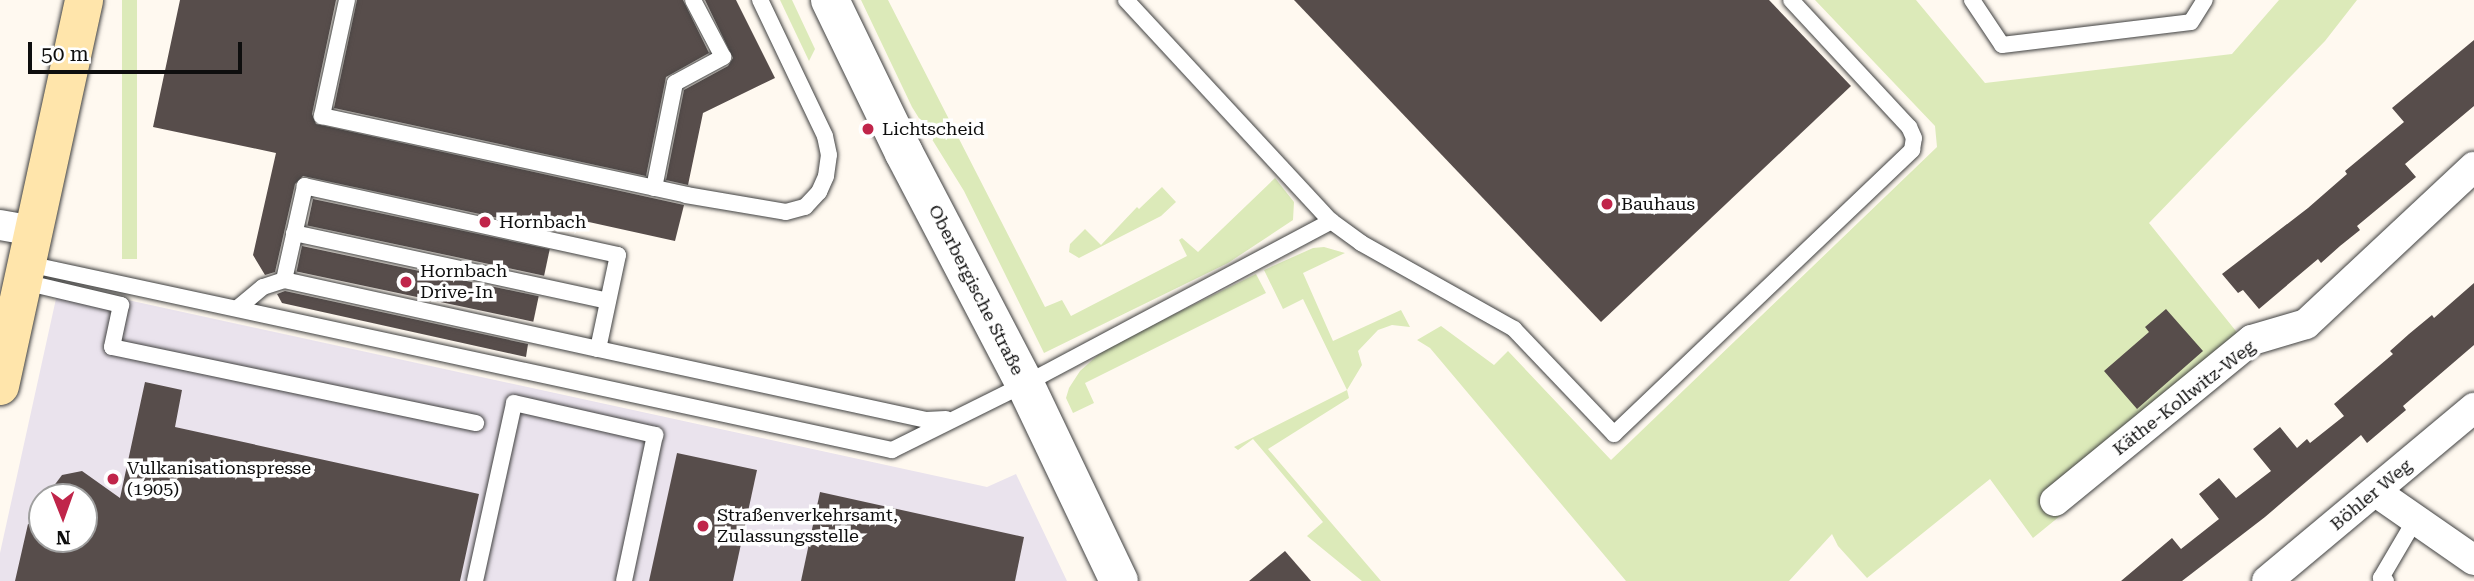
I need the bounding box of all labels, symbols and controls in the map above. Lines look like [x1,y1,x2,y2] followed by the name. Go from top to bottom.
[32,28,245,72] scale bar
[41,42,89,66] text: 50 m
[882,118,985,140] place label: Lichtscheid
[860,121,876,137] marker: Lichtscheid
[1621,193,1695,215] place label: Bauhaus
[1599,196,1615,212] marker: Bauhaus
[924,201,1028,379] street label: Oberbergische Straße
[499,211,586,233] place label: Hornbach
[477,214,493,230] marker: Hornbach
[420,261,507,304] place label: Hornbach Drive-In
[398,274,414,290] marker: Hornbach Drive-In
[2109,336,2259,460] street label: Käthe-Kollwitz-Weg
[2326,455,2416,535] street label: Böhler Weg
[127,458,311,500] place label: Vulkanisationspresse (1905)
[105,471,121,487] marker: Vulkanisationspresse (1905)
[28,483,98,553] north arrow
[717,505,898,548] place label: Straßenverkehrsamt, Zulassungsstelle
[695,518,711,534] marker: Straßenverkehrsamt, Zulassungsstelle
[56,526,71,549] text: N

